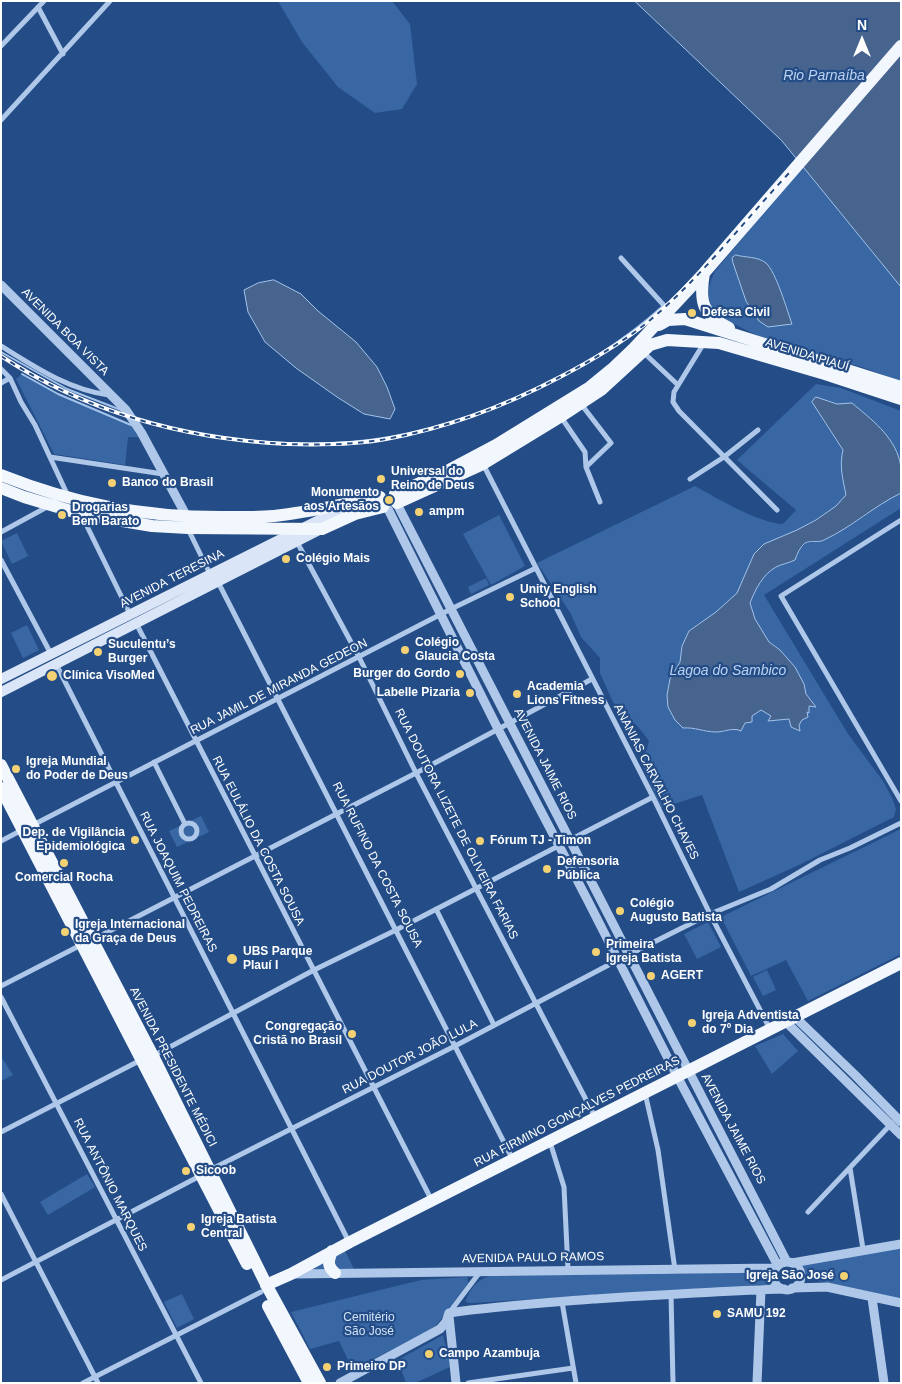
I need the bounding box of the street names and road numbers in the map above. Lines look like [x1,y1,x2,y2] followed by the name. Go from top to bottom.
[18,285,112,379] street label: AVENIDA BOA VISTA
[764,335,850,375] street label: AVENIDA PIAUÍ
[117,546,227,612] street label: AVENIDA TERESINA
[188,636,370,738] street label: RUA JAMIL DE MIRANDA GEDEON
[610,702,702,862] street label: ANANIAS CARVALHO CHAVES
[391,706,521,942] street label: RUA DOUTORA LIZETE DE OLIVEIRA FARIAS
[511,706,579,822] street label: AVENIDA JAIME RIOS
[209,754,307,928] street label: RUA EULÁLIO DA COSTA SOUSA
[329,780,425,950] street label: RUA RUFINO DA COSTA SOUSA
[136,809,220,955] street label: RUA JOAQUIM PEDREIRAS
[126,985,220,1149] street label: AVENIDA PRESIDENTE MÉDICI
[340,1017,480,1097] street label: RUA DOUTOR JOÃO LULA
[472,1054,682,1170] street label: RUA FIRMINO GONÇALVES PEDREIRAS
[698,1071,768,1187] street label: AVENIDA JAIME RIOS
[70,1116,150,1254] street label: RUA ANTÔNIO MARQUES
[462,1250,604,1266] street label: AVENIDA PAULO RAMOS

